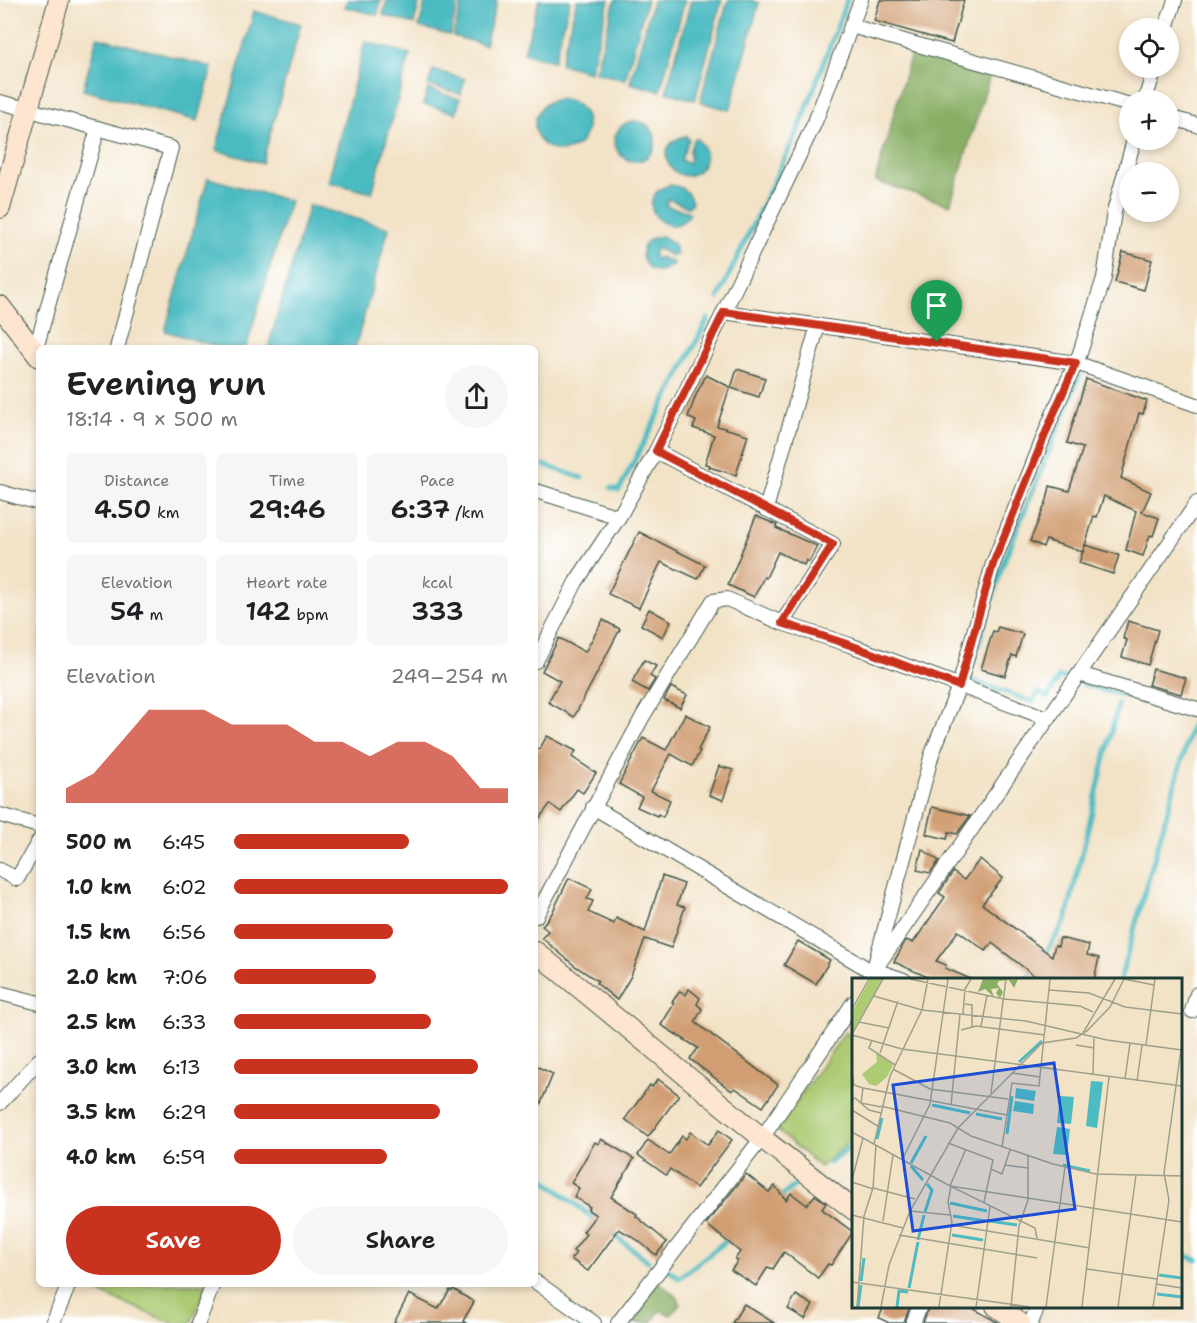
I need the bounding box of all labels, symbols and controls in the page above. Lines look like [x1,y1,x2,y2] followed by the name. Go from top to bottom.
[1119,18,1179,222] map controls
[1119,18,1179,78] button: locate
[1119,90,1179,150] button: +
[1119,162,1179,222] button: −
[911,280,962,342] pin
[920,289,953,322] icon: arrive
[66,361,266,406] text: Evening run
[445,365,508,428] button: share
[66,406,238,432] text: 18:14 · 9 × 500 m
[104,470,169,491] text: Distance
[269,470,305,491] text: Time
[420,470,455,491] text: Pace
[94,491,152,526] text: 4.50
[248,491,326,526] text: 29:46
[391,491,450,526] text: 6:37
[152,502,180,523] text: km
[450,502,484,523] text: /km
[101,572,172,593] text: Elevation
[246,572,328,593] text: Heart rate
[422,572,453,593] text: kcal
[110,593,144,628] text: 54
[245,593,291,628] text: 142
[411,593,464,628] text: 333
[144,604,163,625] text: m
[291,604,329,625] text: bpm
[66,663,156,689] text: Elevation
[391,663,508,689] text: 249–254 m
[66,829,132,855] text: 500 m
[162,829,205,855] text: 6:45
[66,874,131,900] text: 1.0 km
[162,874,207,900] text: 6:02
[66,919,130,945] text: 1.5 km
[162,919,206,945] text: 6:56
[66,964,137,990] text: 2.0 km
[162,964,208,990] text: 7:06
[852,978,1182,1308] inset map
[66,1009,136,1035] text: 2.5 km
[162,1009,207,1035] text: 6:33
[66,1054,137,1080] text: 3.0 km
[162,1054,201,1080] text: 6:13
[66,1099,136,1125] text: 3.5 km
[162,1099,207,1125] text: 6:29
[66,1144,136,1170] text: 4.0 km
[162,1144,206,1170] text: 6:59
[66,1206,281,1275] button: Save
[293,1206,508,1275] button: Share

